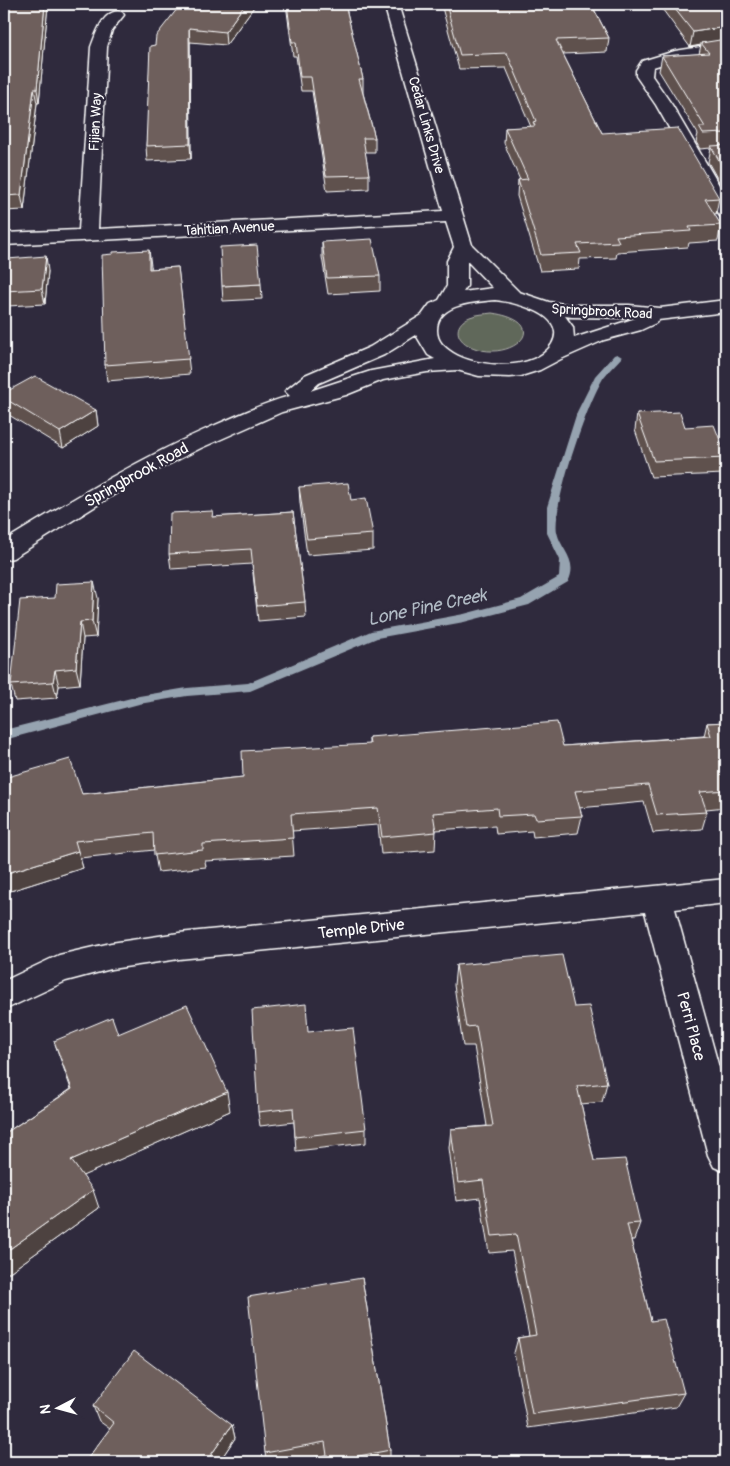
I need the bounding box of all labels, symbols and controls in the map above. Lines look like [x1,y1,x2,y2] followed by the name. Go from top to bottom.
[405,75,449,176] street label: Cedar Links Drive
[85,92,106,152] street label: Fijian Way
[183,218,275,239] street label: Tahitian Avenue
[551,300,653,323] street label: Springbrook Road
[81,438,192,512] street label: Springbrook Road
[366,583,490,631] water label: Lone Pine Creek
[317,915,405,943] street label: Temple Drive
[672,990,710,1063] street label: Perri Place
[32,1384,82,1434] north arrow
[37,1404,55,1415] text: N

